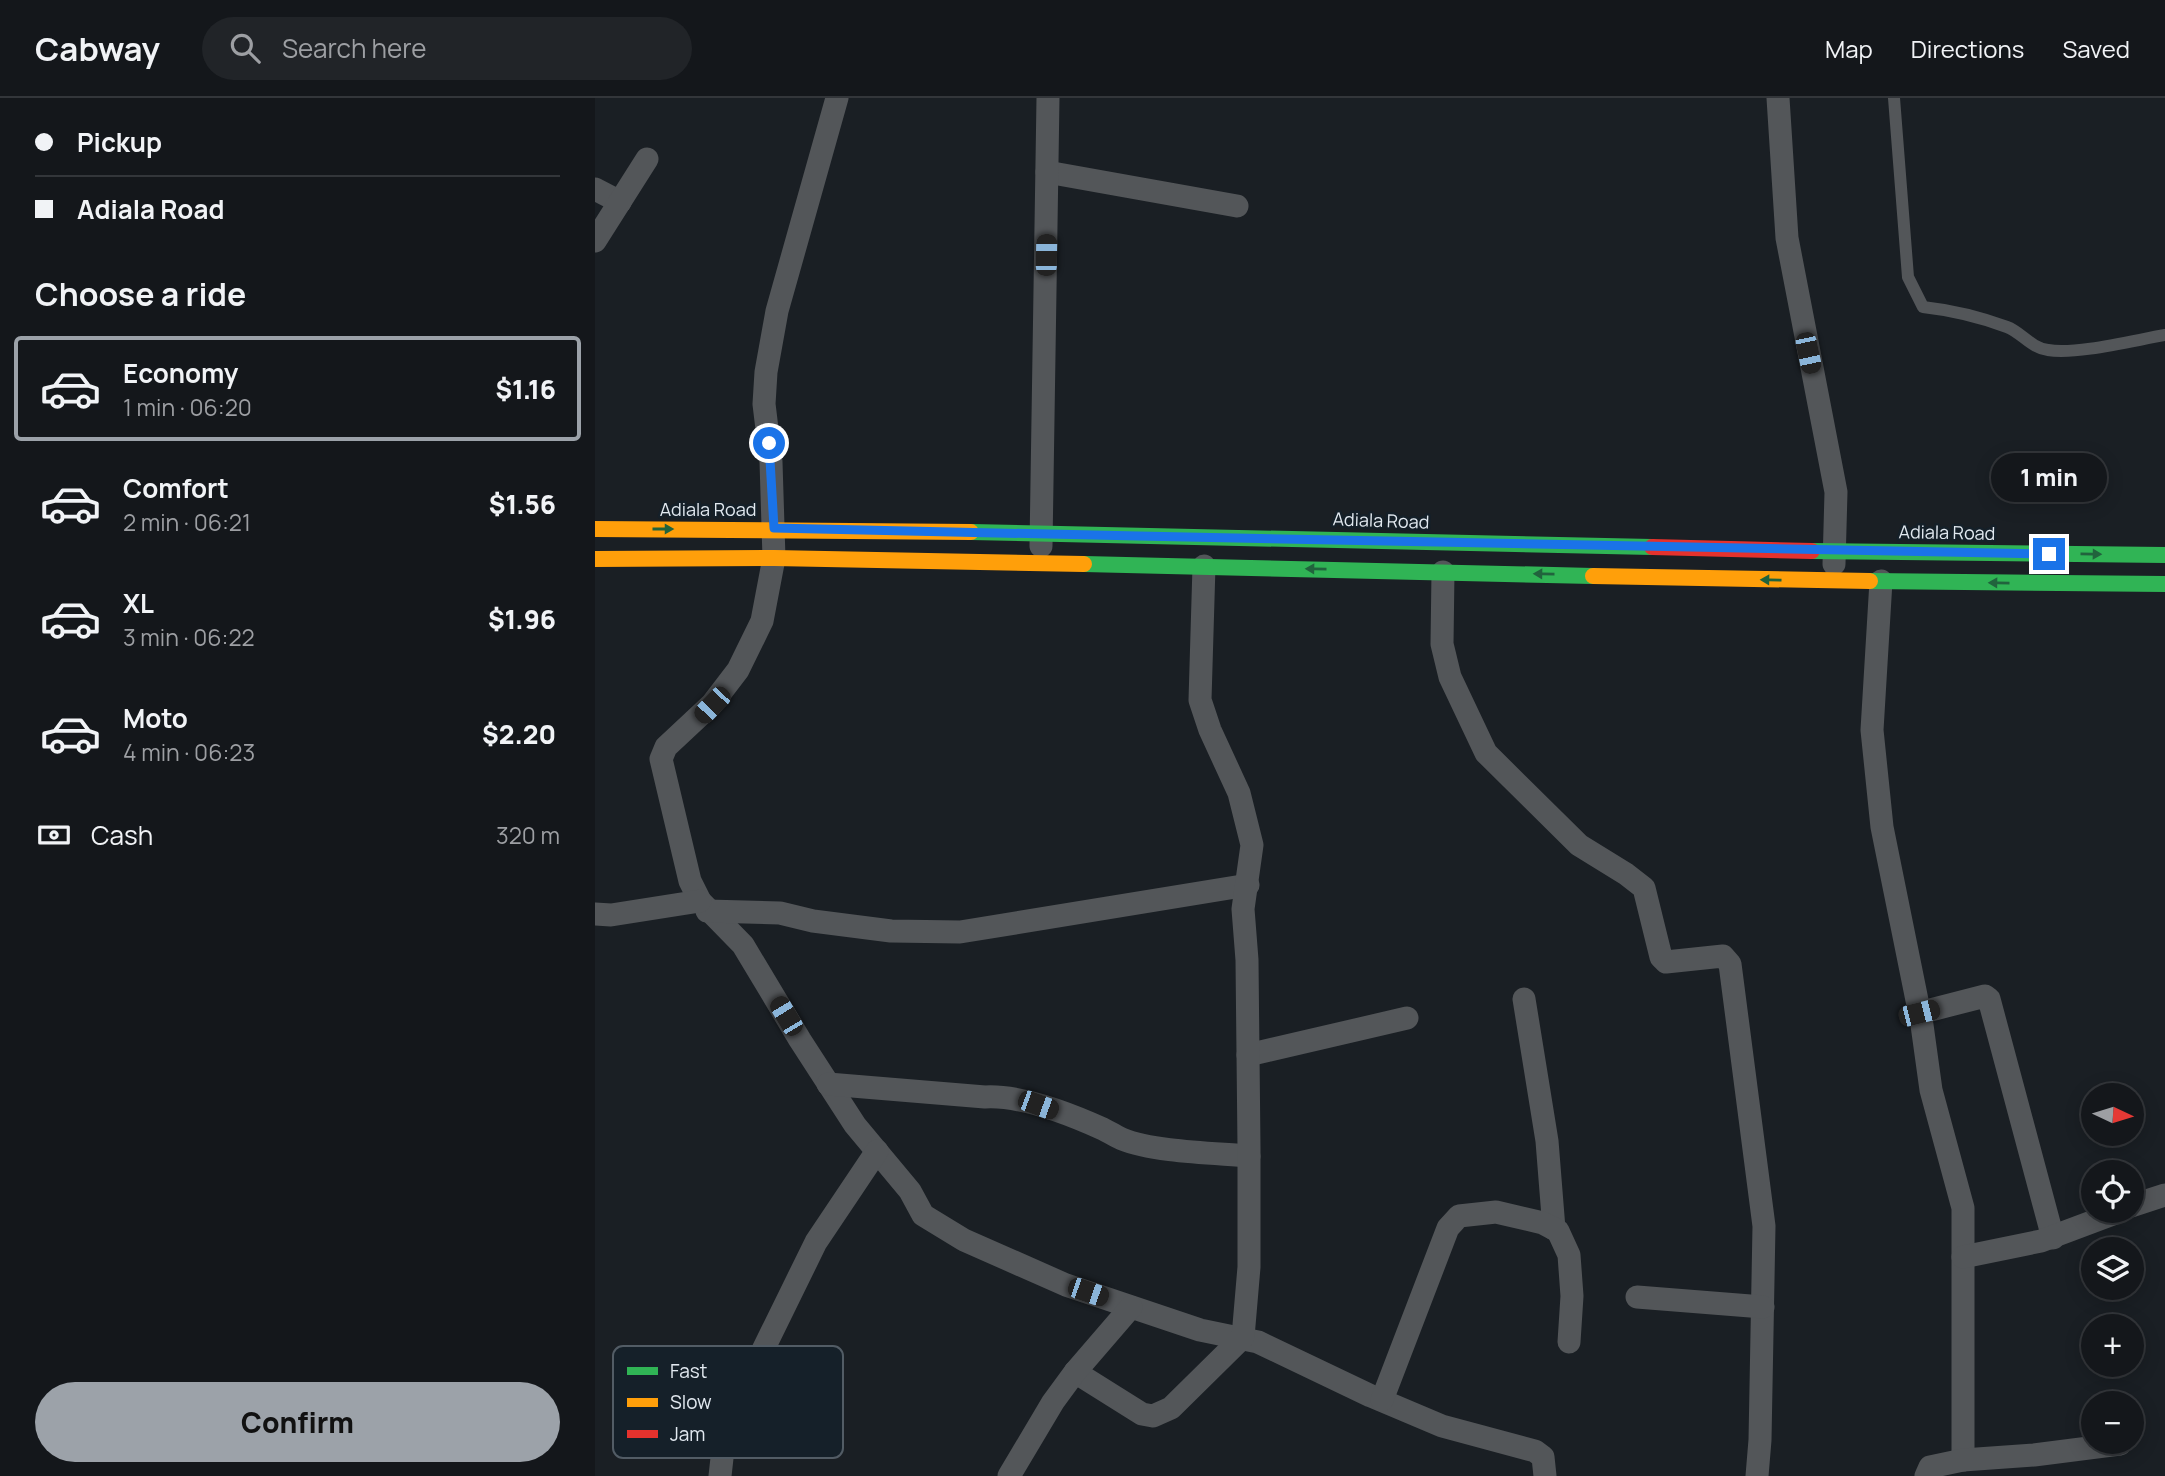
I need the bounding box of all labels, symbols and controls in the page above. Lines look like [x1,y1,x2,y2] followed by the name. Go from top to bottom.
[202,17,692,80] search box
[35,26,160,71] text: Cabway
[226,29,264,67] icon: search
[282,30,427,66] text: Search here
[1825,32,1873,65] text: Map
[1911,32,2024,65] text: Directions
[2062,32,2130,65] text: Saved
[77,124,162,160] text: Pickup
[77,191,224,227] text: Adiala Road
[1036,234,1057,276] car
[35,272,246,316] text: Choose a ride
[1794,330,1823,376] car
[123,355,238,391] text: Economy
[39,357,102,420] icon: car
[495,371,556,407] text: $1.16
[123,391,252,423] text: 1 min · 06:20
[753,427,785,459] route start
[1991,452,2107,502] callout: 1 min
[2020,461,2078,493] text: 1 min
[123,470,229,506] text: Comfort
[39,472,102,535] icon: car
[489,486,556,522] text: $1.56
[660,497,756,521] street label: Adiala Road
[123,506,251,538] text: 2 min · 06:21
[1332,506,1430,534] street label: Adiala Road
[1898,519,1996,545] street label: Adiala Road
[652,523,674,535] one-way arrow
[2033,538,2065,570] route end
[2080,548,2102,560] one-way arrow
[1305,563,1327,574] one-way arrow
[1533,569,1555,580] one-way arrow
[1760,574,1782,586] one-way arrow
[1988,577,2010,589] one-way arrow
[123,585,154,621] text: XL
[39,587,102,650] icon: car
[488,601,556,637] text: $1.96
[123,621,255,653] text: 3 min · 06:22
[690,683,735,727] car
[123,700,188,736] text: Moto
[39,702,102,765] icon: car
[482,716,556,752] text: $2.20
[123,736,255,768] text: 4 min · 06:23
[35,816,73,854] icon: cash
[91,817,153,853] text: Cash
[496,819,560,851] text: 320 m
[767,993,806,1039] car
[1897,998,1942,1028] car
[2081,1083,2144,1146] north arrow
[2081,1083,2144,1454] map controls
[1015,1088,1062,1122] car
[2081,1160,2144,1223] button: locate
[2081,1237,2144,1300] button: layers
[1065,1275,1112,1309] car
[2081,1314,2144,1377] button: +
[613,1346,843,1458] legend
[670,1358,707,1384] text: Fast
[35,1382,560,1462] button: Confirm
[670,1389,712,1415] text: Slow
[2081,1391,2144,1454] button: −
[670,1421,705,1447] text: Jam

